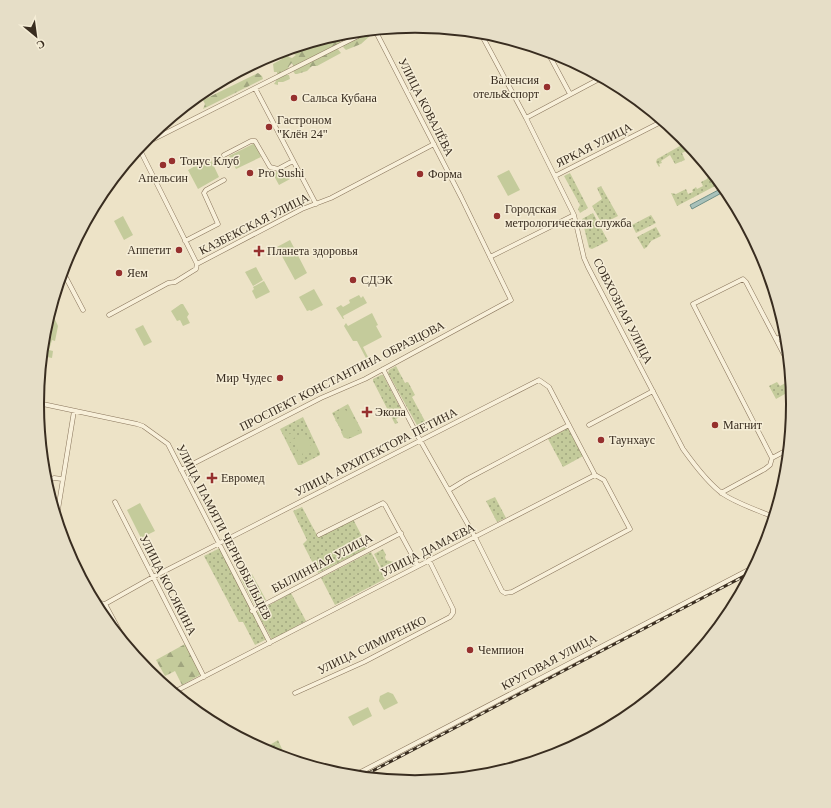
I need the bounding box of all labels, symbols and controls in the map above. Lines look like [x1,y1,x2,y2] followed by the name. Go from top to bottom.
[16,16,56,56] north arrow
[34,38,47,52] text: С
[395,56,457,159] street label: УЛИЦА КОВАЛЁВА
[473,73,540,101] place label: Валенсия отель&спорт
[542,82,552,92] marker: Валенсия отель&спорт
[302,91,377,105] place label: Сальса Кубана
[289,93,299,103] marker: Сальса Кубана
[277,113,332,141] place label: Гастроном "Клён 24"
[554,120,635,170] street label: ЯРКАЯ УЛИЦА
[264,122,274,132] marker: Гастроном "Клён 24"
[180,154,239,168] place label: Тонус Клуб
[167,156,177,166] marker: Тонус Клуб
[158,160,168,170] marker: Апельсин
[258,166,305,180] place label: Pro Sushi
[428,167,463,181] place label: Форма
[245,168,255,178] marker: Pro Sushi
[415,169,425,179] marker: Форма
[138,171,189,185] place label: Апельсин
[197,190,311,258] street label: КАЗБЕКСКАЯ УЛИЦА
[505,202,632,230] place label: Городская метрологическая служба
[492,211,502,221] marker: Городская метрологическая служба
[127,243,172,257] place label: Аппетит
[267,244,358,258] place label: Планета здоровья
[174,245,184,255] marker: Аппетит
[254,246,264,256] marker: Планета здоровья
[590,256,656,366] street label: СОВХОЗНАЯ УЛИЦА
[127,266,148,280] place label: Яем
[114,268,124,278] marker: Яем
[361,273,394,287] place label: СДЭК
[348,275,358,285] marker: СДЭК
[237,318,447,434] street label: ПРОСПЕКТ КОНСТАНТИНА ОБРАЗЦОВА
[216,371,272,385] place label: Мир Чудес
[275,373,285,383] marker: Мир Чудес
[292,405,460,499] street label: УЛИЦА АРХИТЕКТОРА ПЕТИНА
[375,405,407,419] place label: Экона
[362,407,372,417] marker: Экона
[723,418,763,432] place label: Магнит
[710,420,720,430] marker: Магнит
[609,433,655,447] place label: Таунхаус
[596,435,606,445] marker: Таунхаус
[174,442,274,622] street label: УЛИЦА ПАМЯТИ ЧЕРНОБЫЛЬЦЕВ
[221,471,265,485] place label: Евромед
[206,472,218,484] marker: Евромед
[379,520,478,580] street label: УЛИЦА ДАМАЕВА
[269,530,375,596] street label: БЫЛИННАЯ УЛИЦА
[137,532,200,638] street label: УЛИЦА КОСЯКИНА
[315,612,429,677] street label: УЛИЦА СИМИРЕНКО
[499,631,600,693] street label: КРУГОВАЯ УЛИЦА
[478,643,525,657] place label: Чемпион
[465,645,475,655] marker: Чемпион

